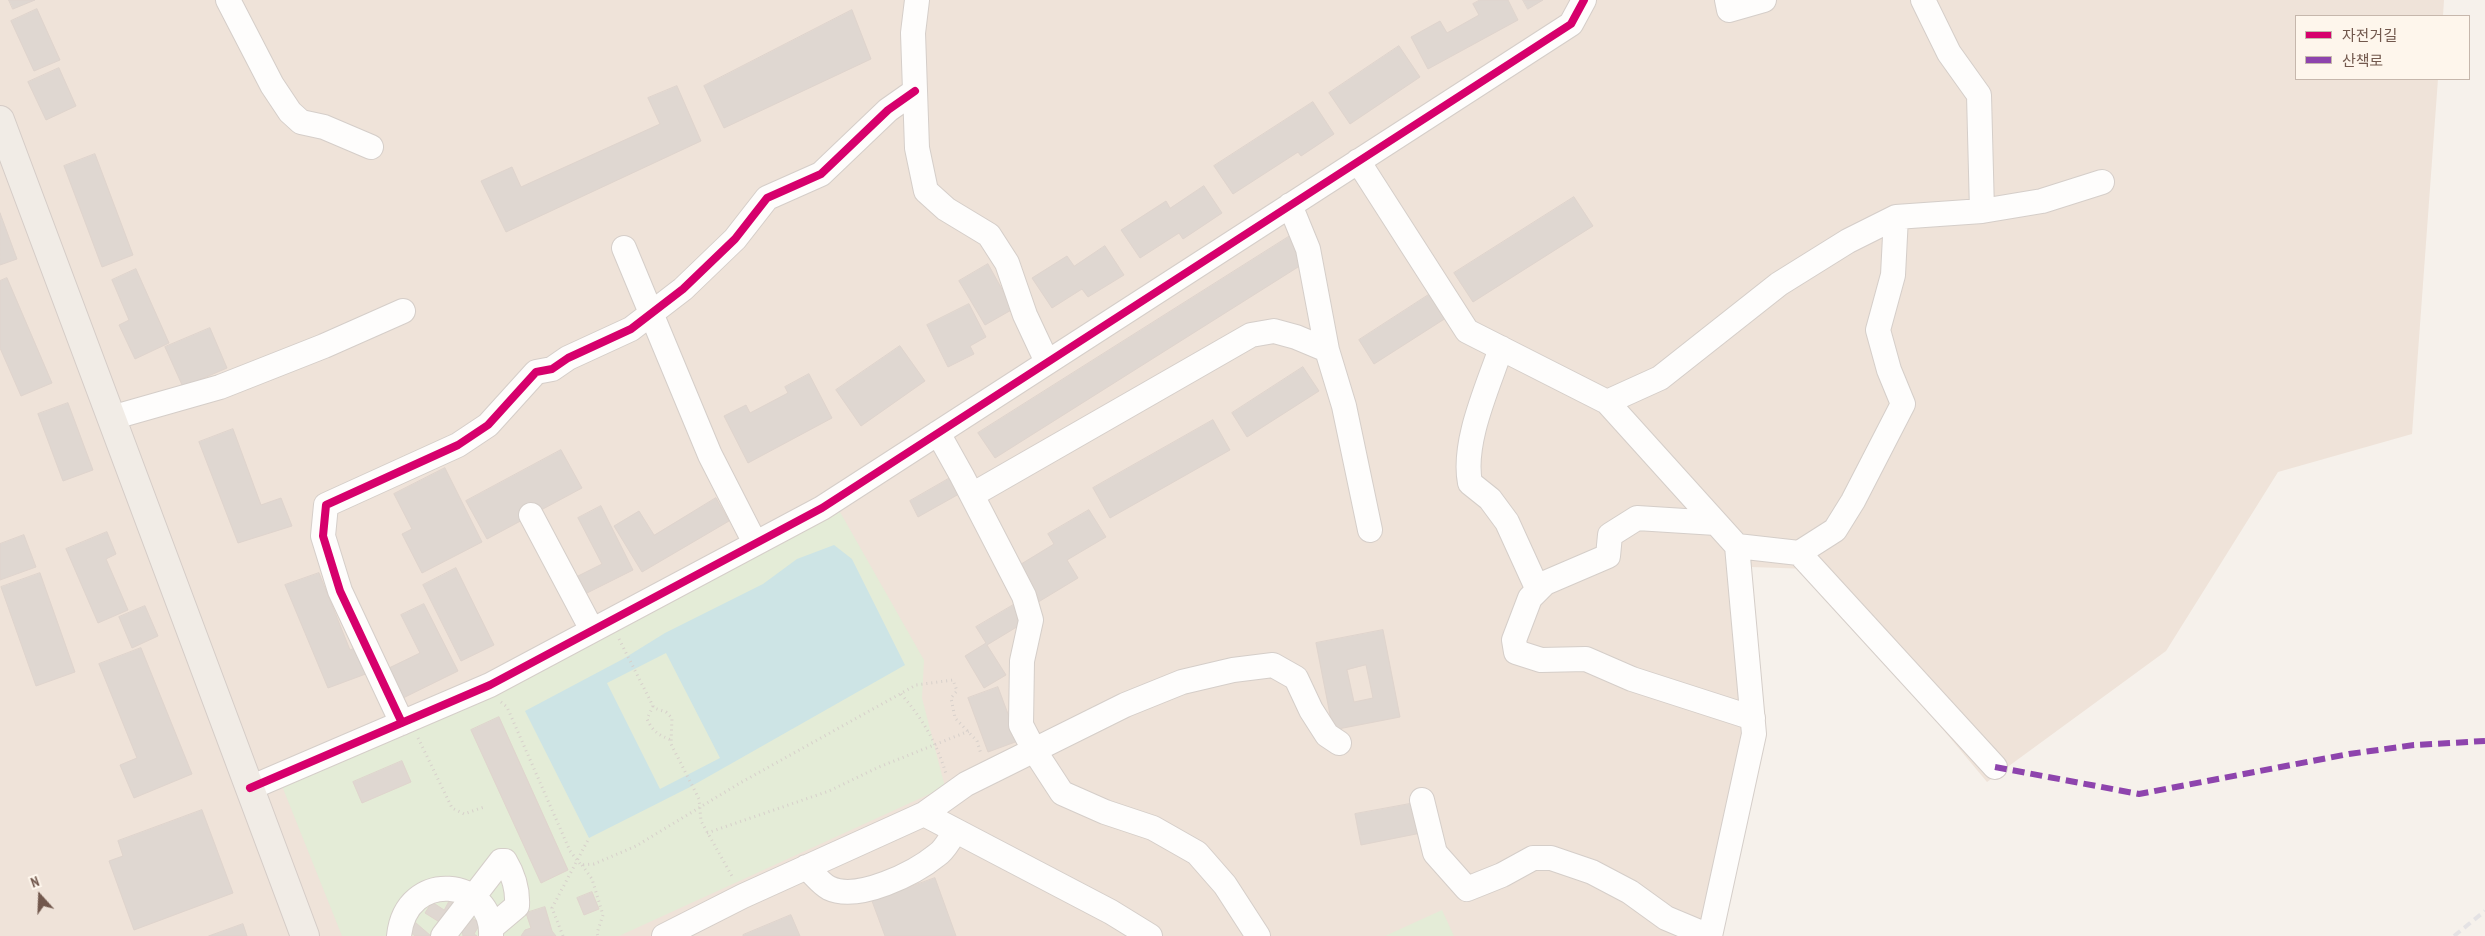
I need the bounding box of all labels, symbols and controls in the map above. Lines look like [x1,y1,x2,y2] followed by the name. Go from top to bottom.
[2295,15,2470,80] legend
[2342,26,2397,45] text: 자전거길
[2342,51,2383,70] text: 산책로
[15,871,65,921] north arrow
[28,872,42,892] text: N

